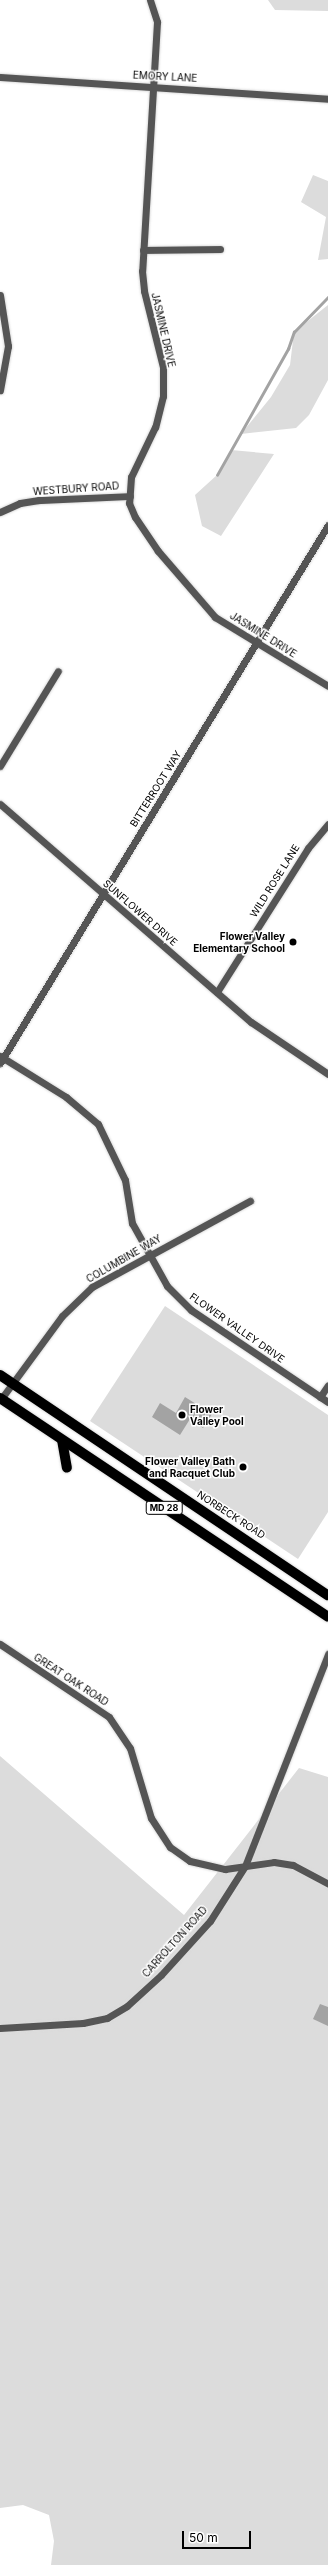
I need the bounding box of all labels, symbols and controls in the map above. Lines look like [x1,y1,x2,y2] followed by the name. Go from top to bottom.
[132,69,198,85] street label: EMORY LANE
[149,292,177,368] street label: JASMINE DRIVE
[33,480,119,498] street label: WESTBURY ROAD
[228,610,298,660] street label: JASMINE DRIVE
[128,749,184,829] street label: BITTERROOT WAY
[248,842,302,920] street label: WILD ROSE LANE
[100,877,180,949] street label: SUNFLOWER DRIVE
[193,930,285,954] place label: Flower Valley Elementary School
[288,937,298,947] marker: Flower Valley Elementary School
[84,1233,164,1285] street label: COLUMBINE WAY
[187,1291,287,1365] street label: FLOWER VALLEY DRIVE
[190,1403,244,1426] place label: Flower Valley Pool
[177,1410,187,1420] marker: Flower Valley Pool
[145,1455,235,1478] place label: Flower Valley Bath and Racquet Club
[238,1462,248,1472] marker: Flower Valley Bath and Racquet Club
[195,1488,267,1542] street label: NORBECK ROAD
[145,1501,183,1515] road number: MD 28
[31,1651,111,1709] street label: GREAT OAK ROAD
[140,1904,210,1980] street label: CARROLTON ROAD
[184,2523,253,2549] scale bar
[189,2530,218,2545] text: 50 m

